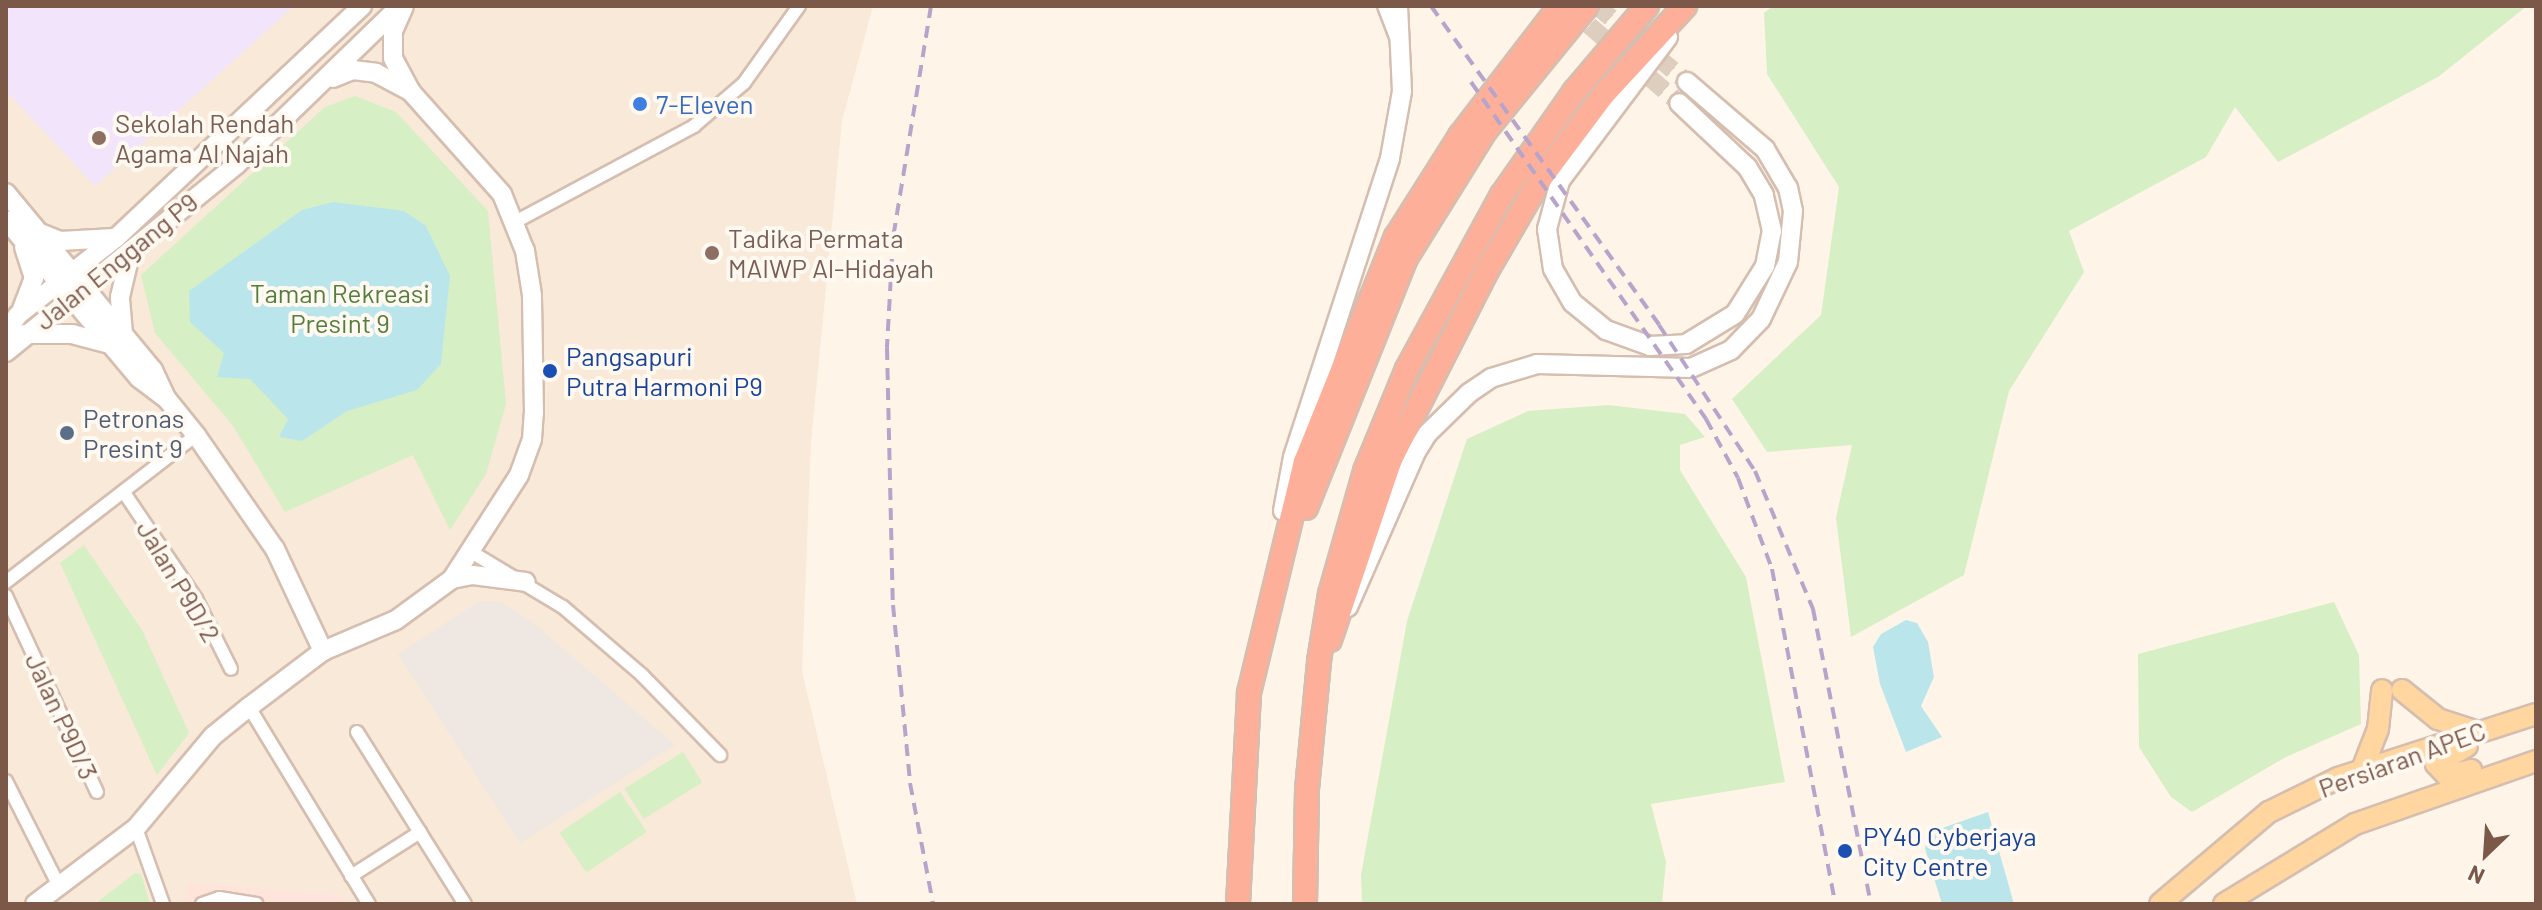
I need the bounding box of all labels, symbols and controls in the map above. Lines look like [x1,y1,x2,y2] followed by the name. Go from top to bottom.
[656,88,754,120] place label: 7-Eleven
[631,95,649,113] marker: 7-Eleven
[115,107,294,168] place label: Sekolah Rendah Agama Al Najah
[90,129,108,147] marker: Sekolah Rendah Agama Al Najah
[29,186,203,336] street label: Jalan Enggang P9
[728,222,934,284] place label: Tadika Permata MAIWP Al-Hidayah
[703,244,721,262] marker: Tadika Permata MAIWP Al-Hidayah
[250,277,430,338] park label: Taman Rekreasi Presint 9
[566,340,763,402] place label: Pangsapuri Putra Harmoni P9
[541,362,559,380] marker: Pangsapuri Putra Harmoni P9
[83,402,184,464] place label: Petronas Presint 9
[58,424,76,442] marker: Petronas Presint 9
[131,515,227,647] street label: Jalan P9D/2
[19,648,105,784] street label: Jalan P9D/3
[2314,714,2490,804] street label: Persiaran APEC
[2446,814,2526,894] north arrow
[1863,820,2037,882] place label: PY40 Cyberjaya City Centre
[1834,840,1856,862] marker: PY40 Cyberjaya City Centre
[2464,861,2488,891] text: N

